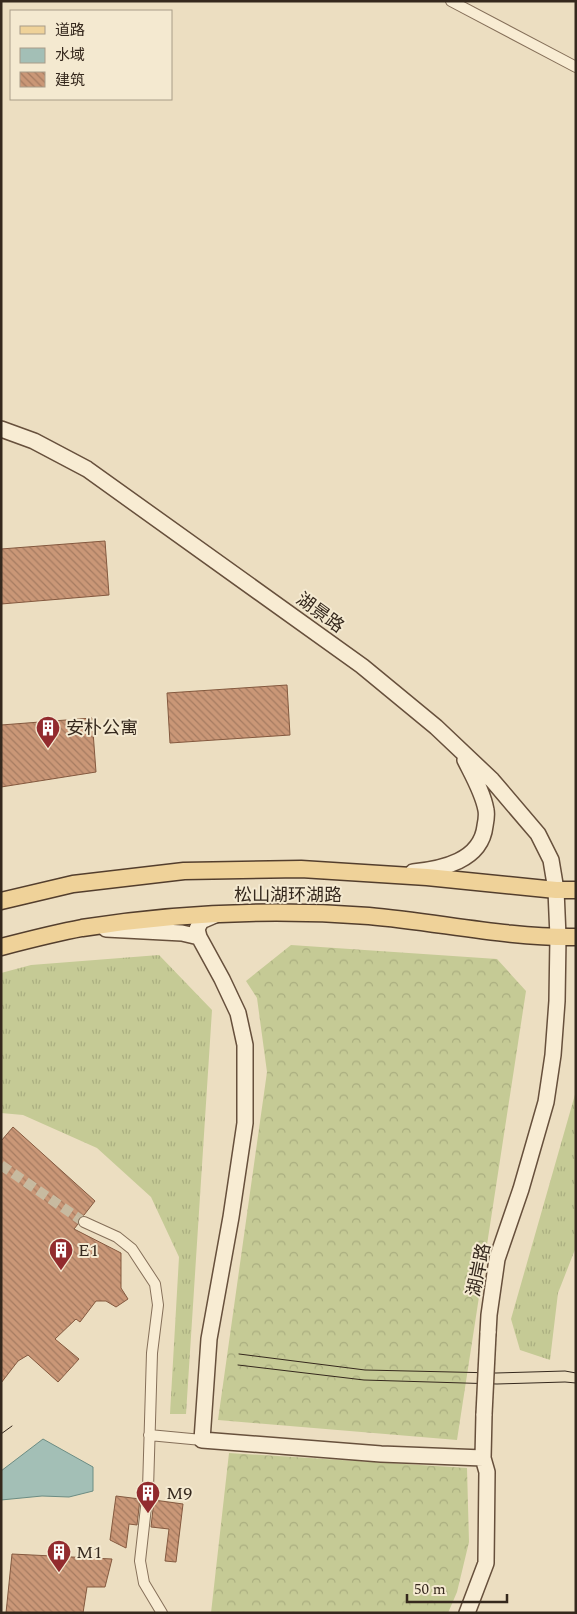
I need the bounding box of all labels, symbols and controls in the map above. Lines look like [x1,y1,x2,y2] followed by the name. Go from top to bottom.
[10,10,172,100] legend
[55,19,85,42] text: 道路
[55,44,85,67] text: 水域
[55,69,85,92] text: 建筑
[290,586,350,640] street label: 湖景路
[35,715,61,749] building icon: 安朴公寓
[66,715,138,742] place label: 安朴公寓
[234,882,342,909] street label: 松山湖环湖路
[48,1237,74,1271] building icon: E1
[78,1237,99,1264] place label: E1
[460,1241,498,1299] street label: 湖岸路
[135,1480,161,1514] building icon: M9
[166,1480,192,1507] place label: M9
[46,1539,72,1573] building icon: M1
[76,1539,102,1566] place label: M1
[407,1572,507,1604] scale bar
[414,1578,446,1601] text: 50 m

